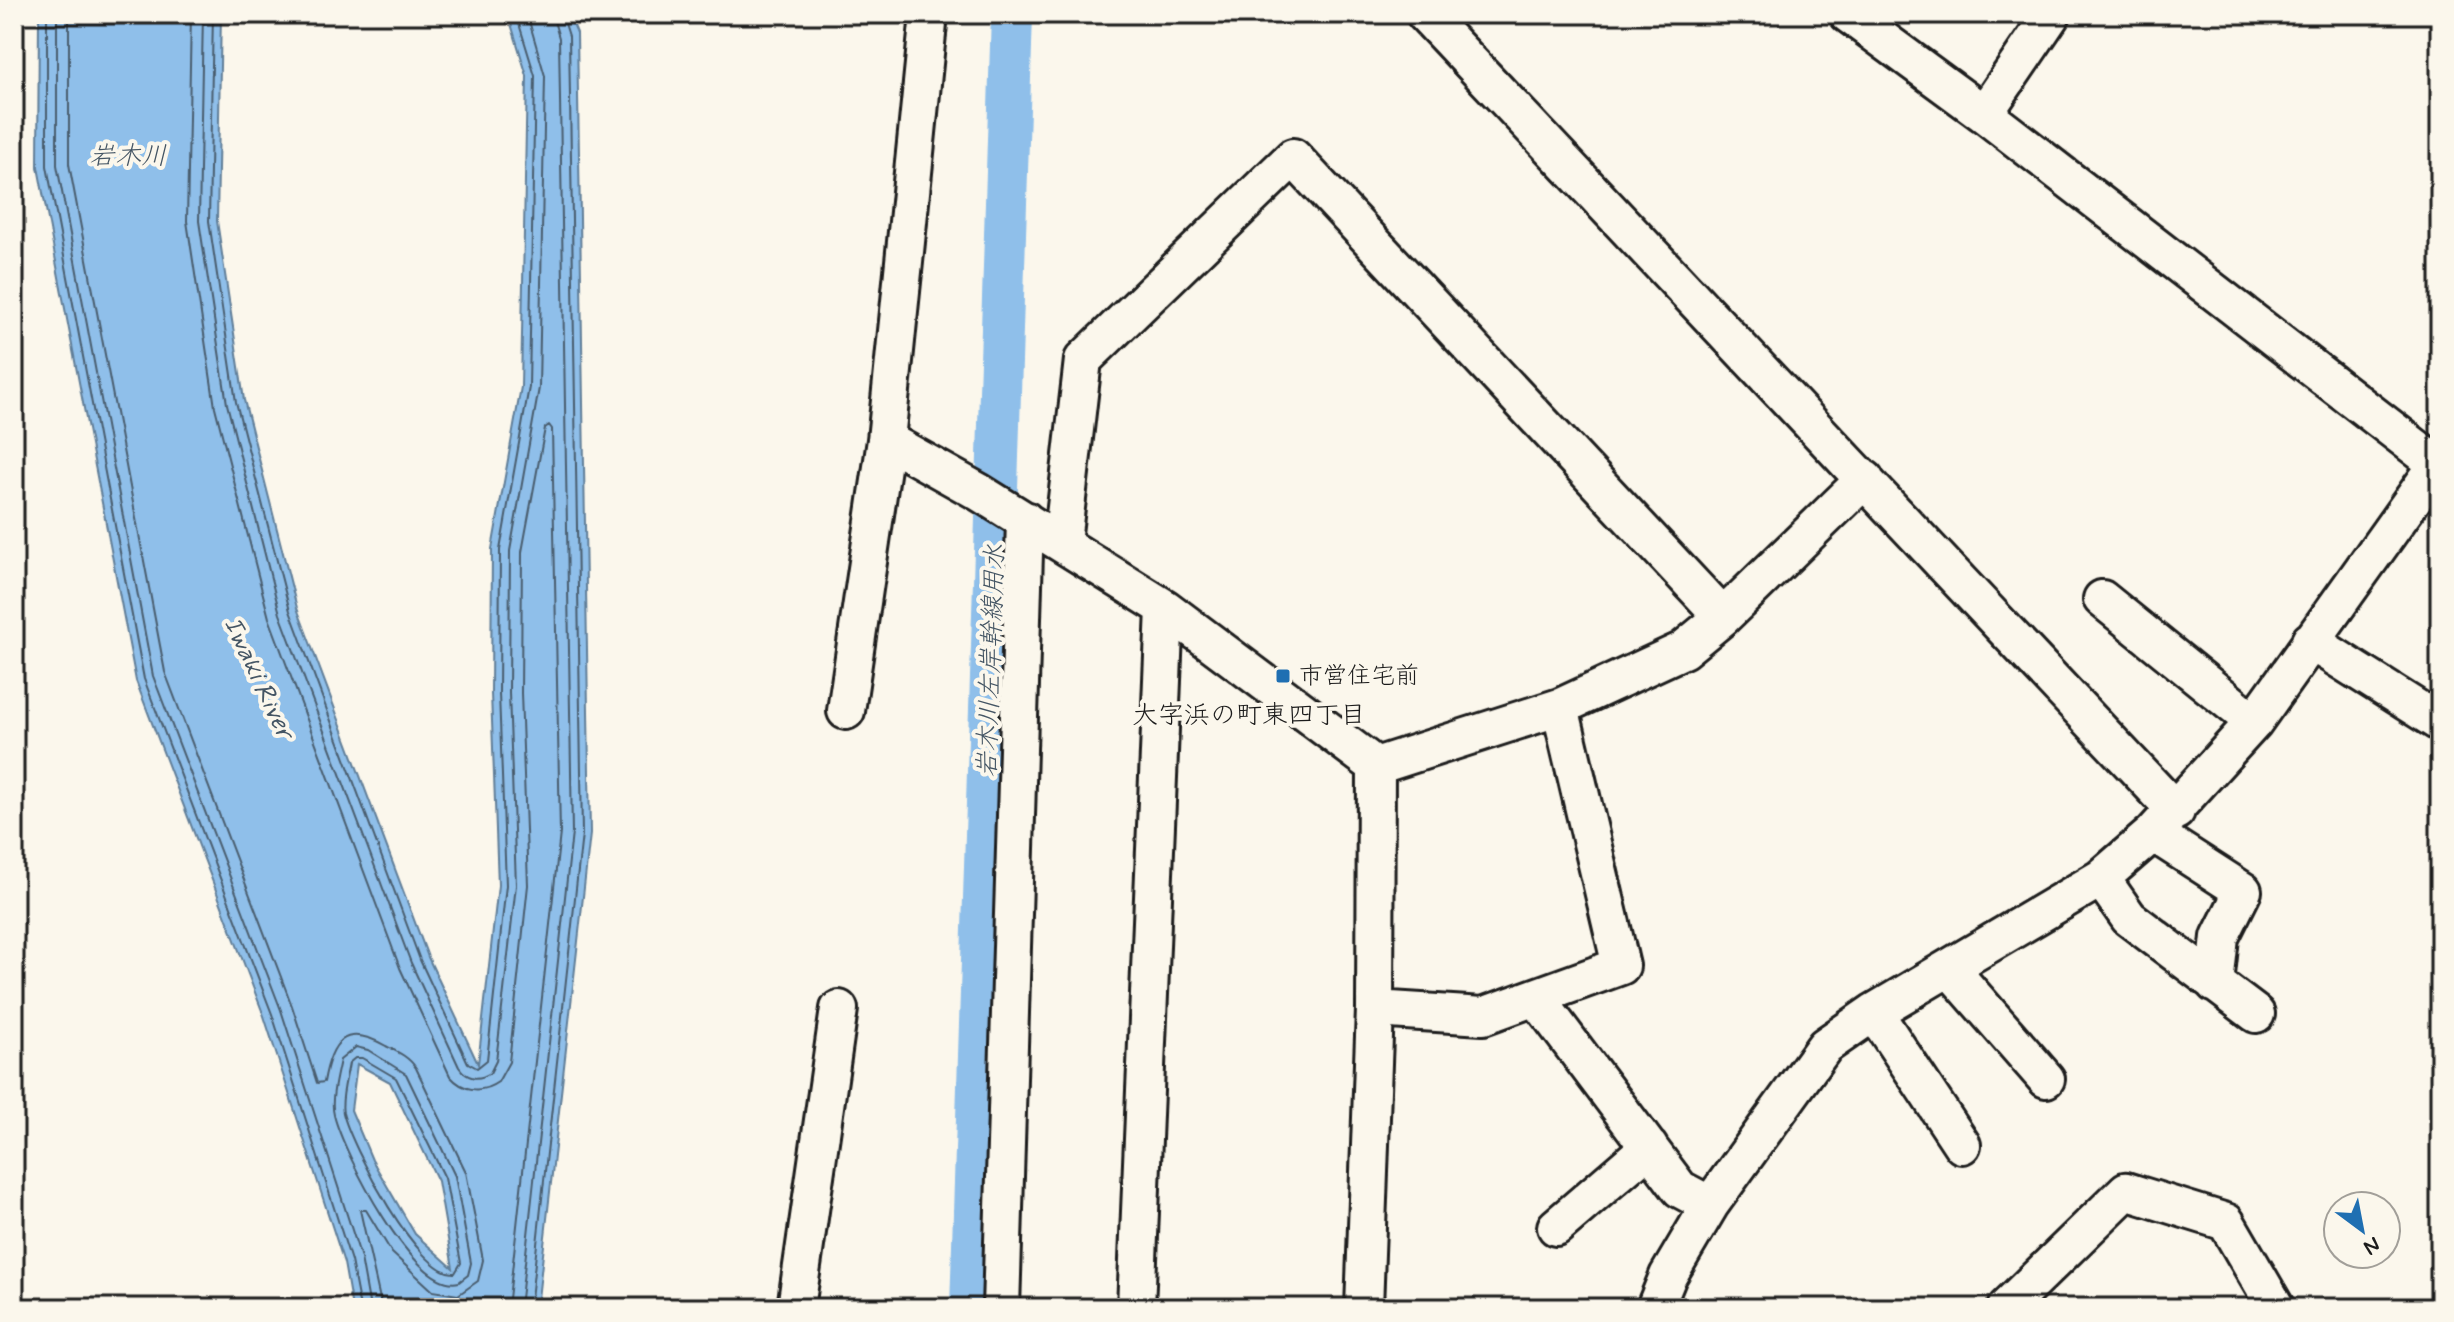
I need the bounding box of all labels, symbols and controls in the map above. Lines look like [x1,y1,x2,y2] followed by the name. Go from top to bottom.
[89,140,167,174] water label: 岩木川
[971,543,1013,779] water label: 岩木川左岸幹線用水
[215,612,302,747] water label: Iwaki River
[1299,661,1419,692] place label: 市営住宅前
[1274,667,1292,685] marker: 市営住宅前
[1132,699,1366,733] district label: 大字浜の町東四丁目
[2322,1190,2402,1270] north arrow
[2358,1230,2385,1261] text: N

